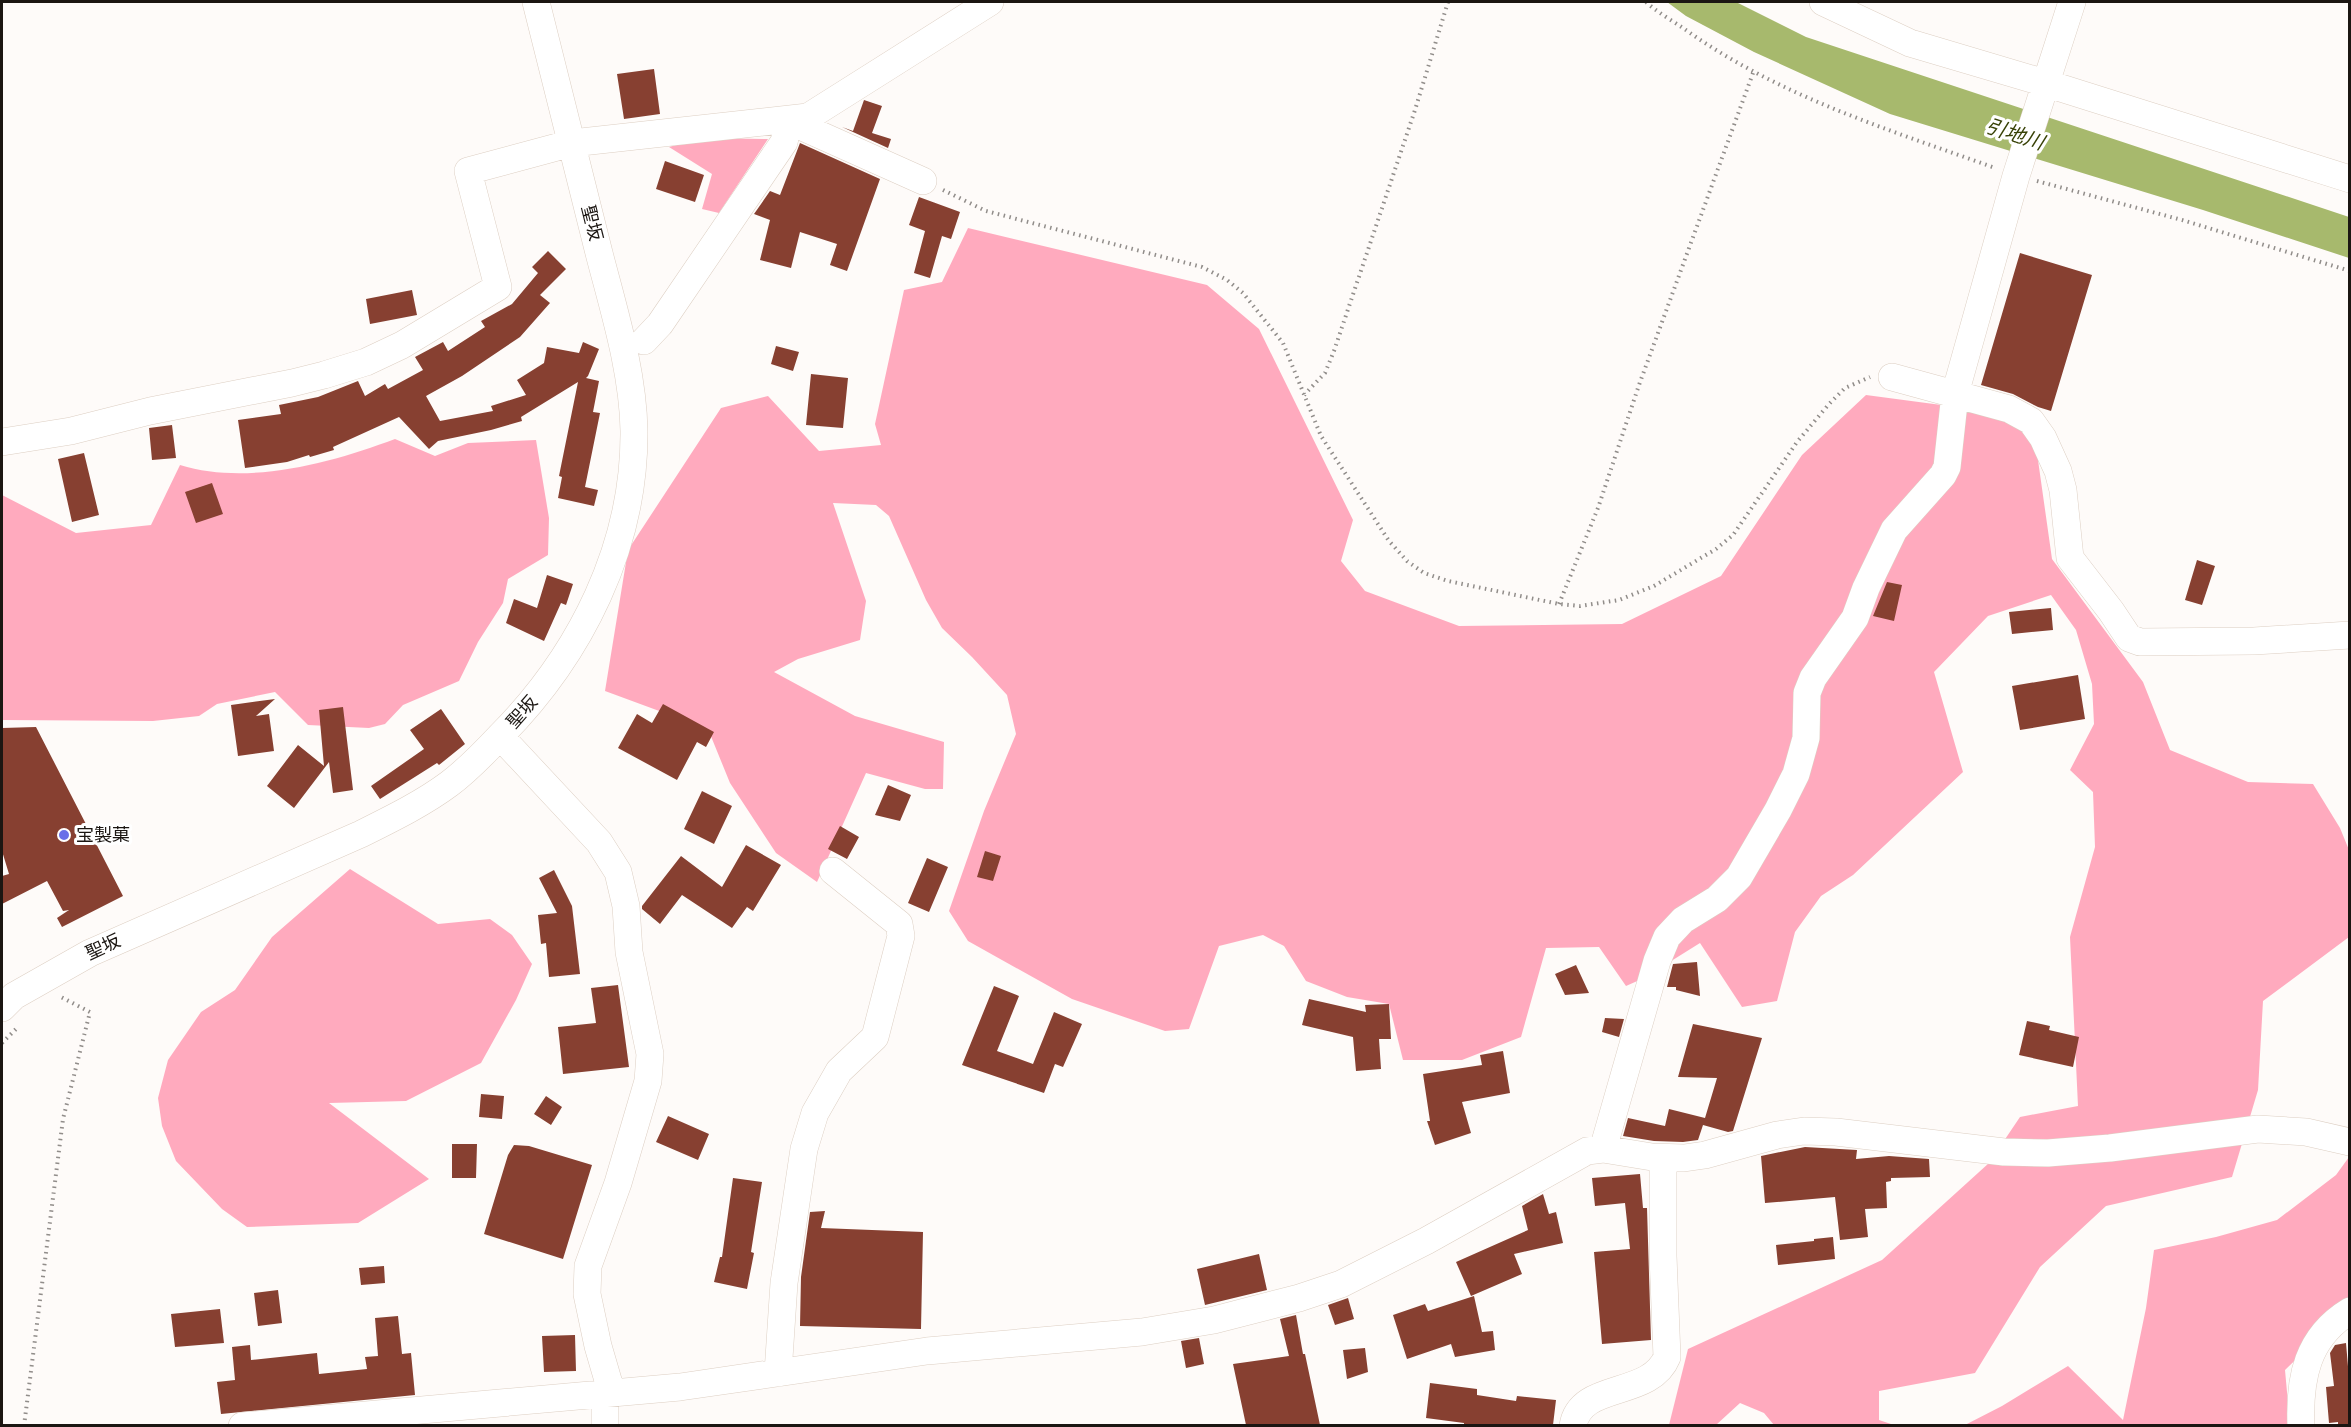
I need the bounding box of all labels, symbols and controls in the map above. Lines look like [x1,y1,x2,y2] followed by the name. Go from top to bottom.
[1983,114,2049,154] water label: 引地川
[578,203,606,243] street label: 聖坂
[503,692,541,732] street label: 聖坂
[76,825,130,845] place label: 宝製菓
[57,828,71,842] marker: 宝製菓
[82,930,124,964] street label: 聖坂

